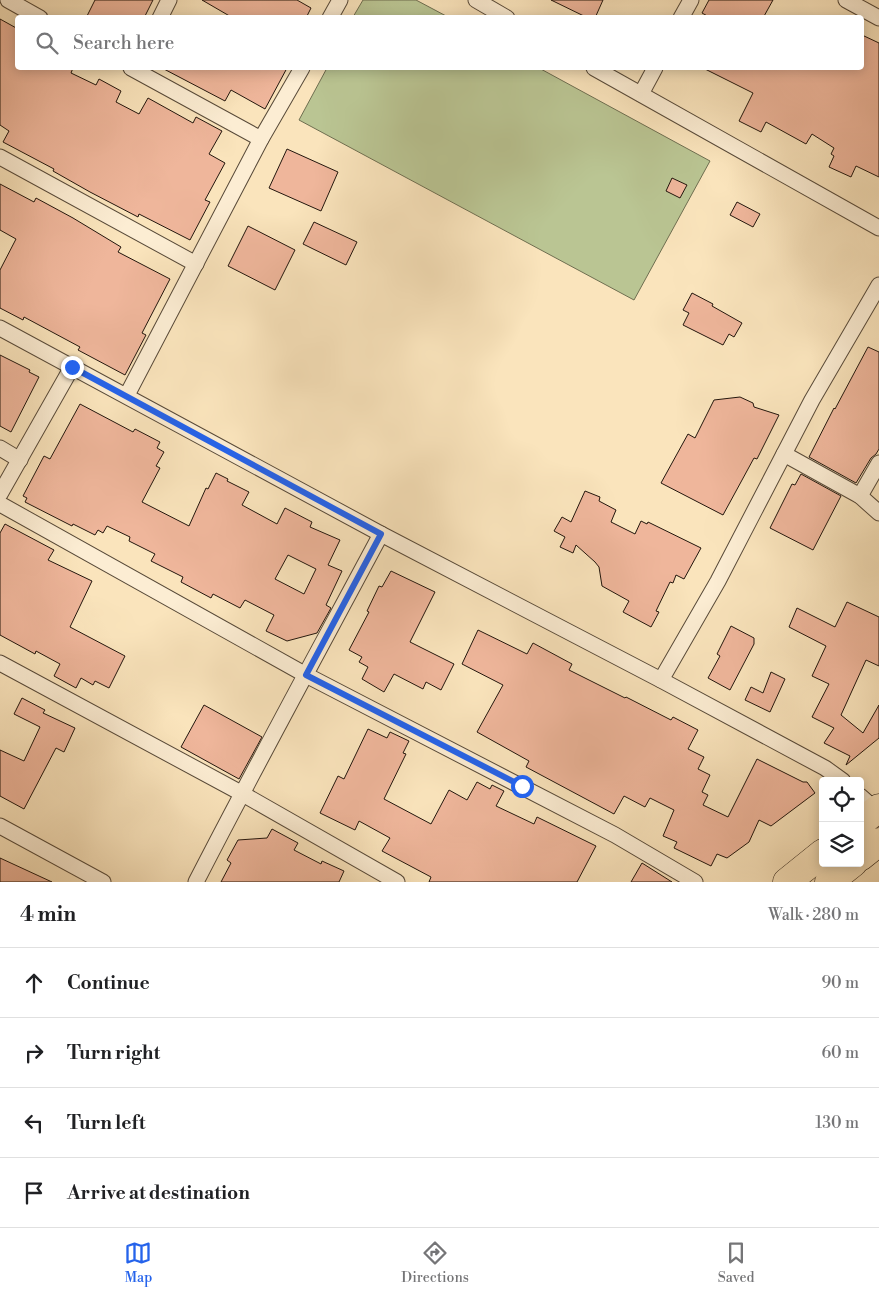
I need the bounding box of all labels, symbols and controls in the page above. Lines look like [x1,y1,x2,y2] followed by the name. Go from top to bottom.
[15,15,864,70] search box
[33,29,61,57] icon: search
[73,31,174,55] text: Search here
[61,356,84,379] route end
[511,775,534,798] route start
[819,777,864,867] map controls
[819,777,864,822] button: locate
[819,822,864,867] button: layers
[20,902,76,928] text: 4 min
[768,905,859,925] text: Walk · 280 m
[20,969,48,997] icon: ahead
[67,971,150,995] text: Continue
[821,973,859,993] text: 90 m
[20,1039,48,1067] icon: right
[67,1041,160,1065] text: Turn right
[821,1043,859,1063] text: 60 m
[20,1109,48,1137] icon: left
[67,1111,146,1135] text: Turn left
[815,1113,859,1133] text: 130 m
[20,1179,48,1207] icon: arrive
[67,1181,250,1205] text: Arrive at destination
[124,1239,152,1287] tab: Map
[401,1239,469,1287] tab: Directions
[718,1239,755,1287] tab: Saved

